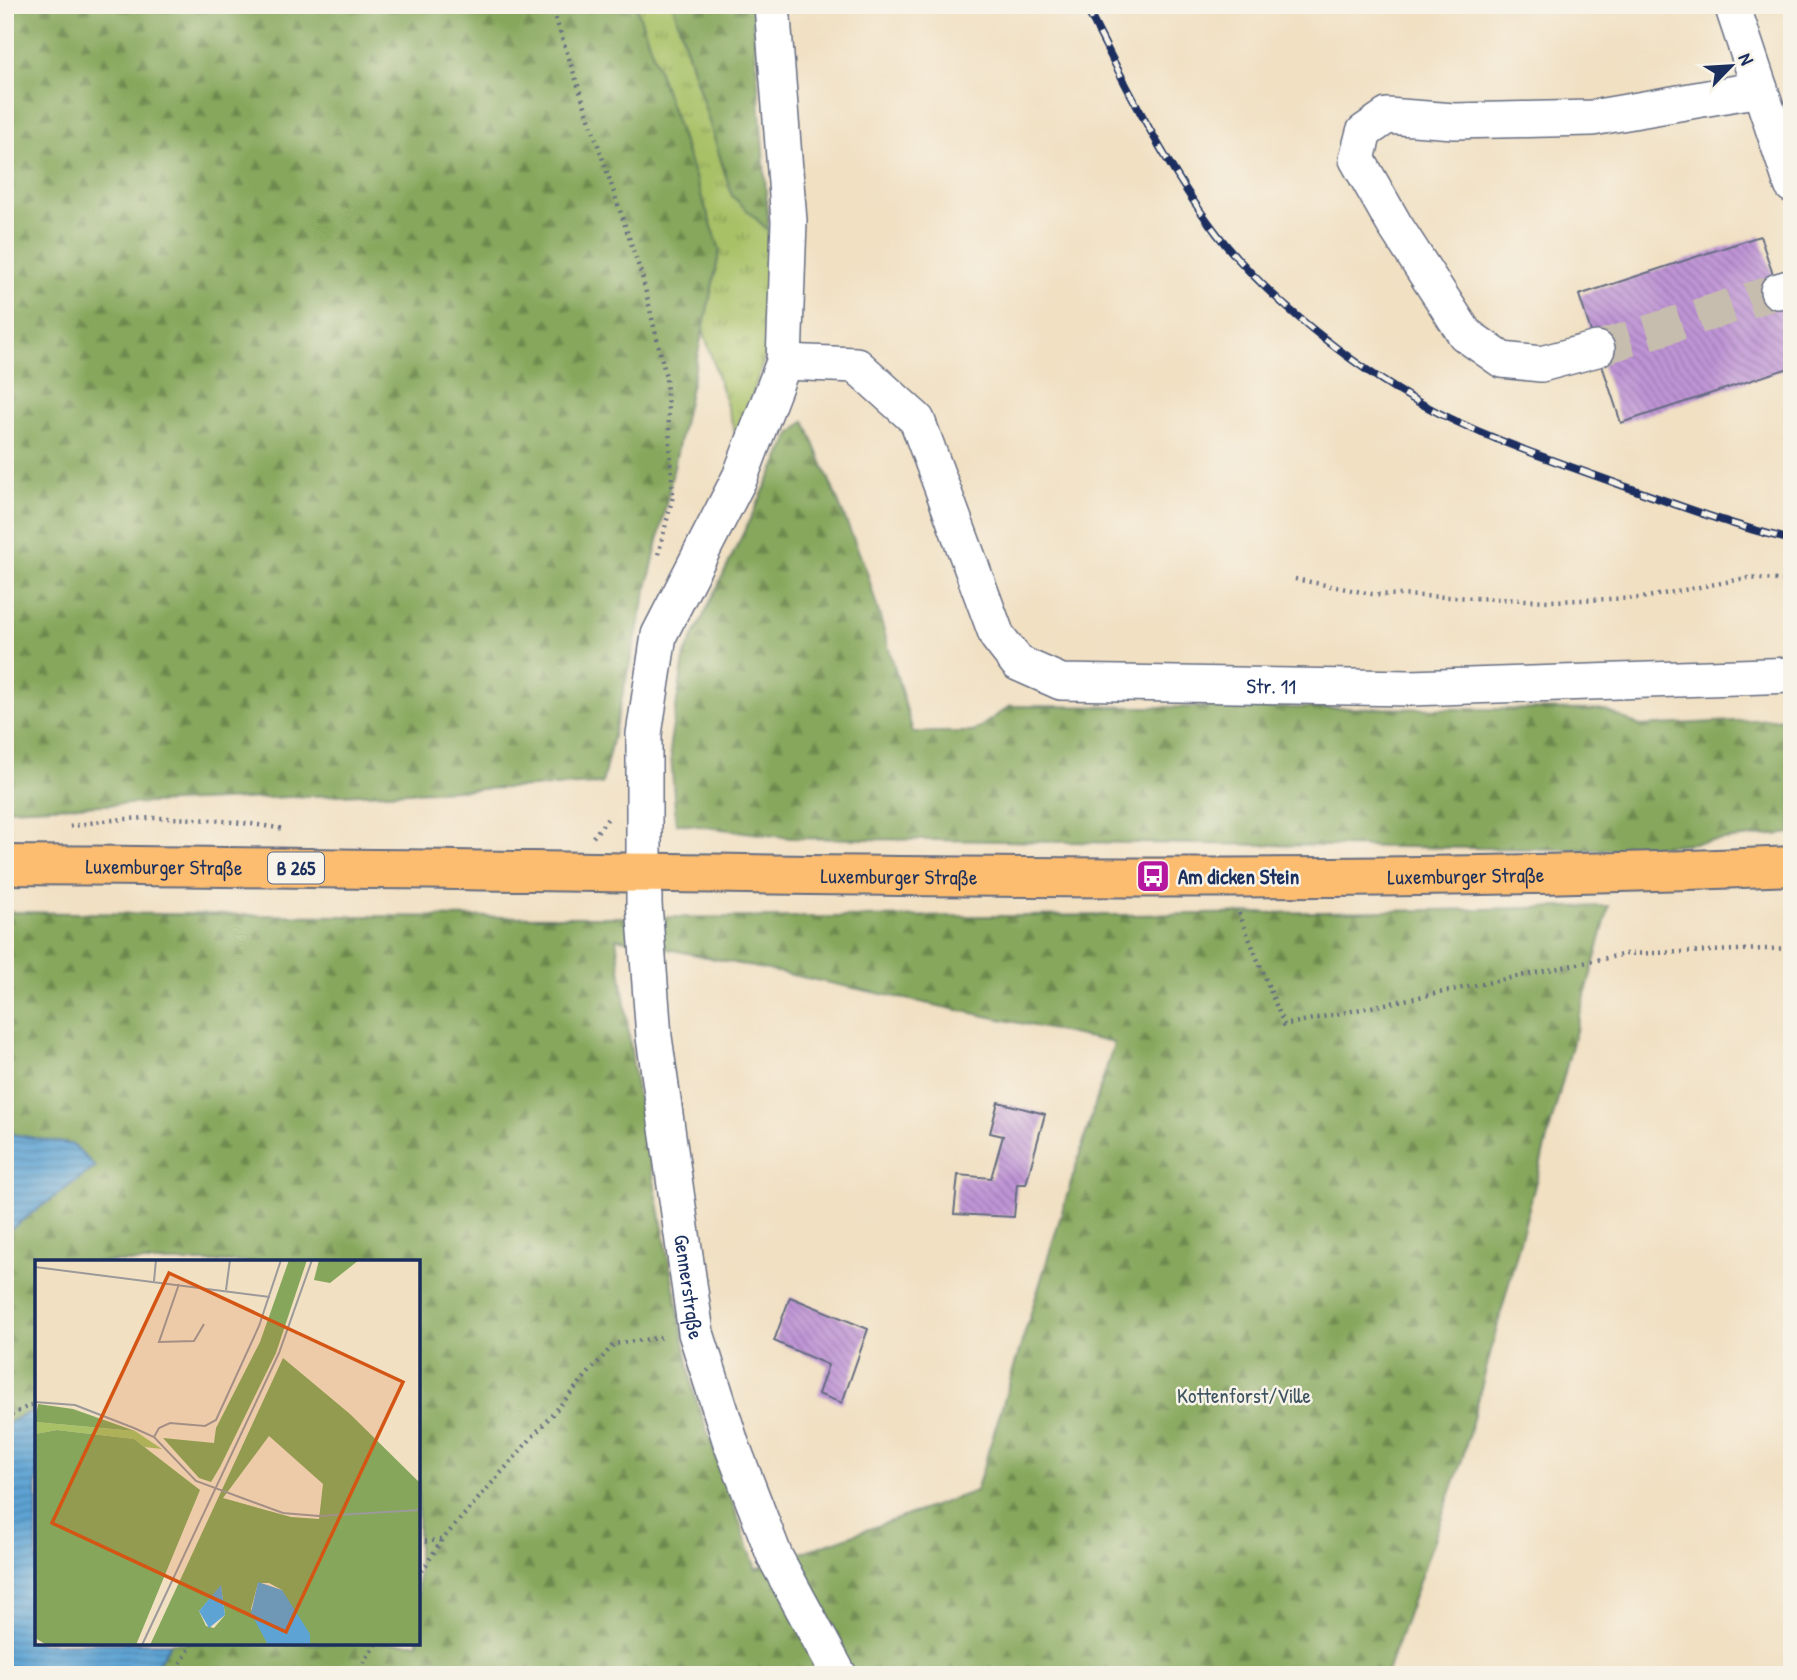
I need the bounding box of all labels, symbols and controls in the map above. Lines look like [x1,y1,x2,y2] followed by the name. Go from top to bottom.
[1696,32,1766,102] north arrow
[1732,49,1760,69] text: N
[1246,671,1296,701] street label: Str. 11
[85,851,243,882] street label: Luxemburger Straße
[268,852,324,884] road number: B 265
[1134,857,1172,895] bus stop icon: Am dicken Stein
[1387,859,1545,891] street label: Luxemburger Straße
[820,861,977,891] street label: Luxemburger Straße
[1178,862,1299,891] place label: Am dicken Stein
[668,1233,712,1343] street label: Gennerstraße
[35,1260,420,1645] inset map
[1177,1381,1311,1410] park label: Kottenforst/Ville

